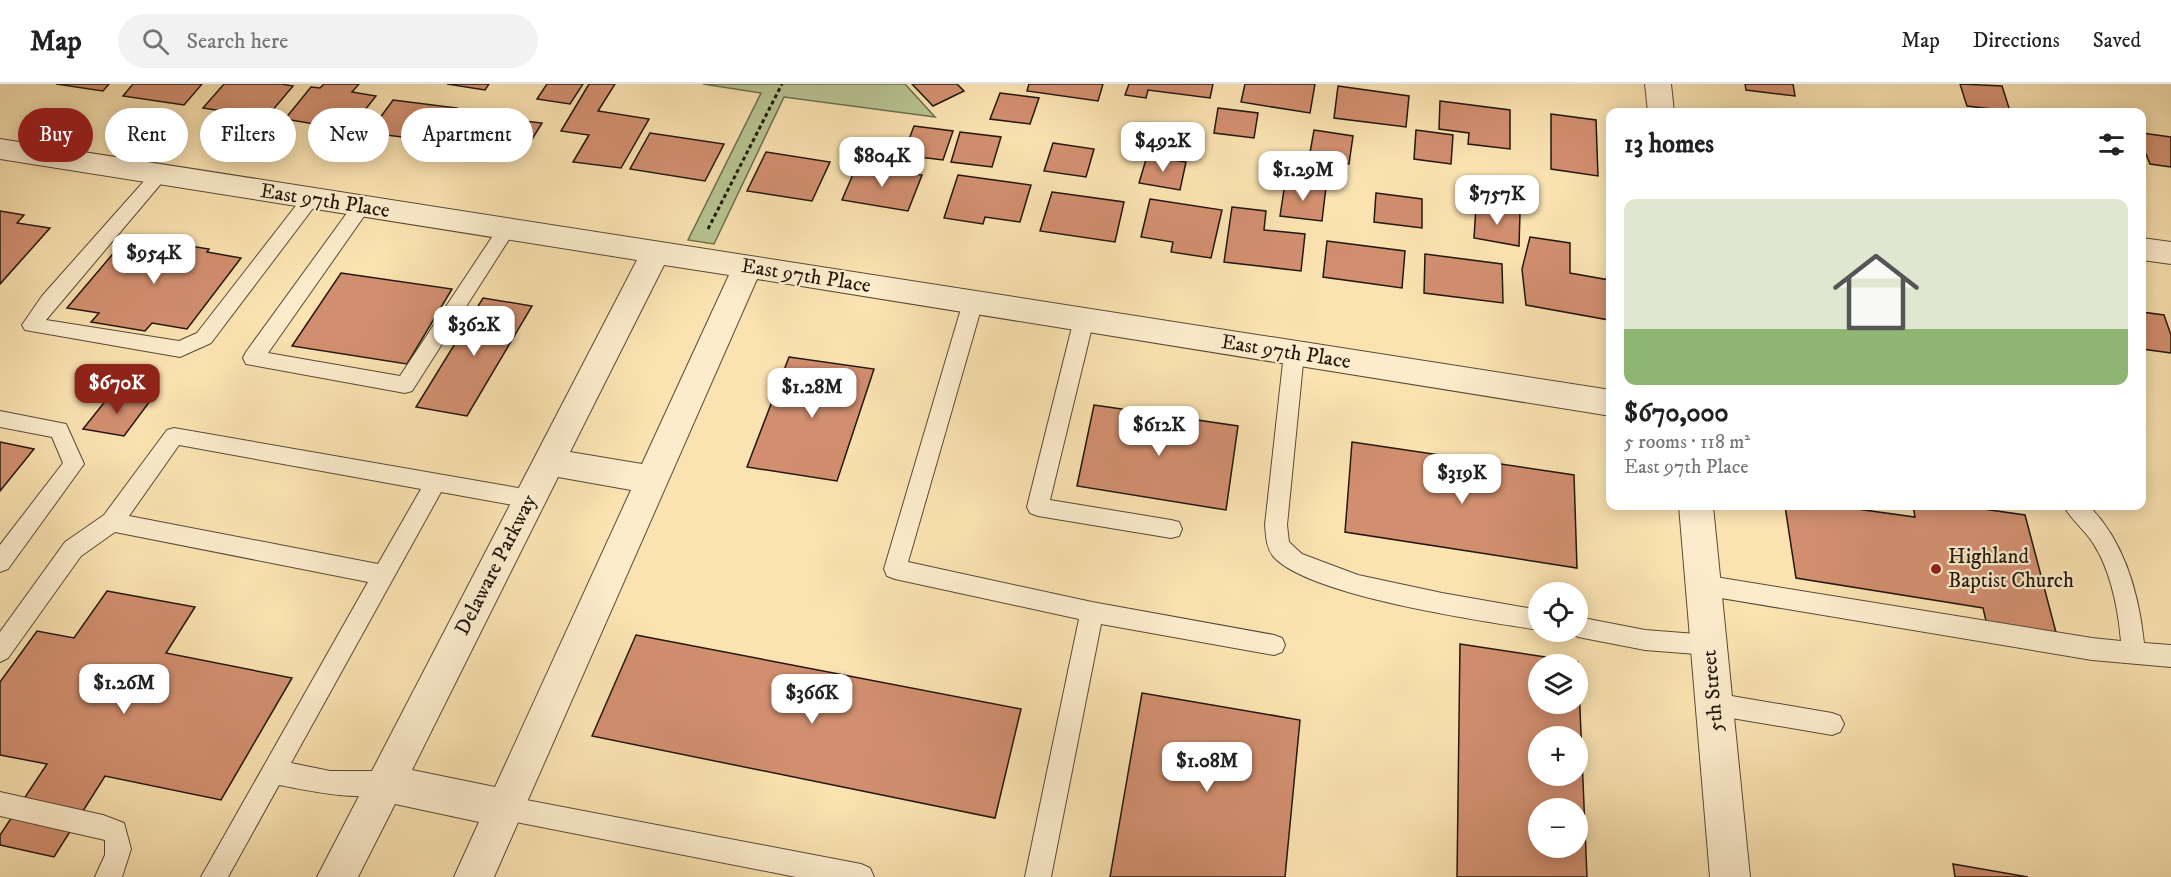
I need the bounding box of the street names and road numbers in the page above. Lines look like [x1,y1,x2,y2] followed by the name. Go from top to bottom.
[258,178,392,224] street label: East 97th Place
[739,253,873,299] street label: East 97th Place
[1219,329,1353,375] street label: East 97th Place
[449,489,543,640] street label: Delaware Parkway
[1696,649,1730,733] street label: 5th Street

